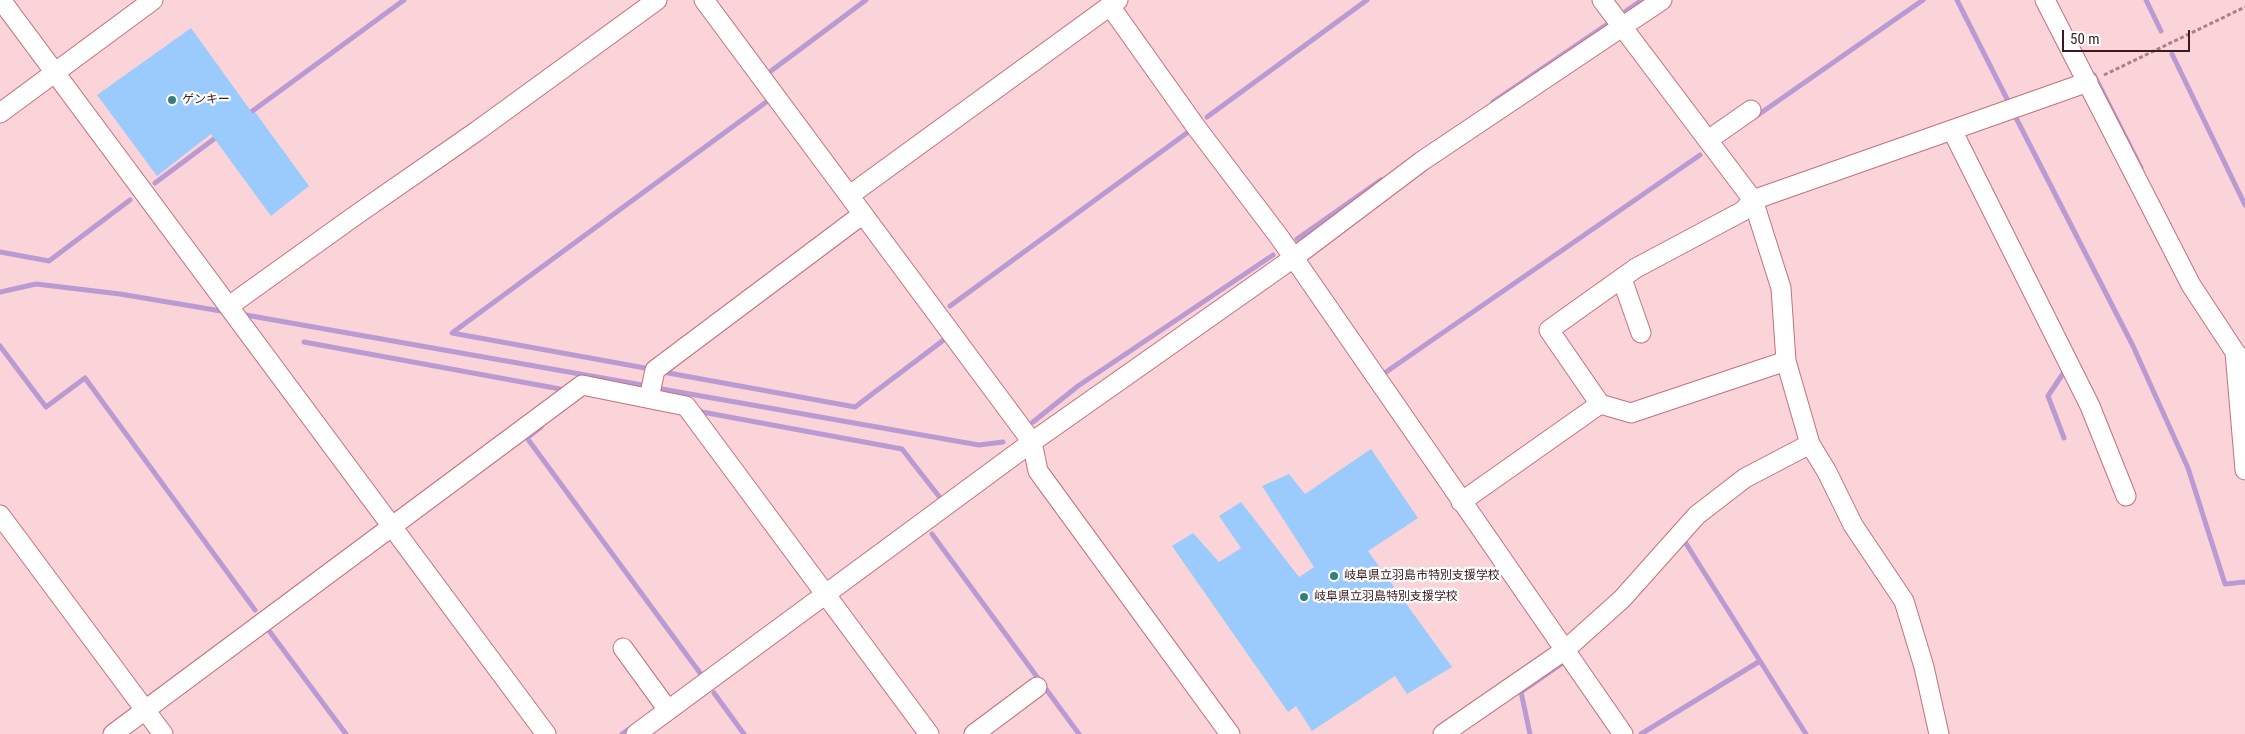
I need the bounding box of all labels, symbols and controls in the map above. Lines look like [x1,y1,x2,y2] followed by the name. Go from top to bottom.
[2065,20,2192,52] scale bar
[2070,30,2100,48] text: 50 m
[182,93,230,107] place label: ゲンキー
[166,94,178,106] marker: ゲンキー
[1344,569,1500,583] place label: 岐阜県立羽島市特別支援学校
[1328,570,1340,582] marker: 岐阜県立羽島市特別支援学校
[1314,590,1458,604] place label: 岐阜県立羽島特別支援学校
[1298,591,1310,603] marker: 岐阜県立羽島特別支援学校

